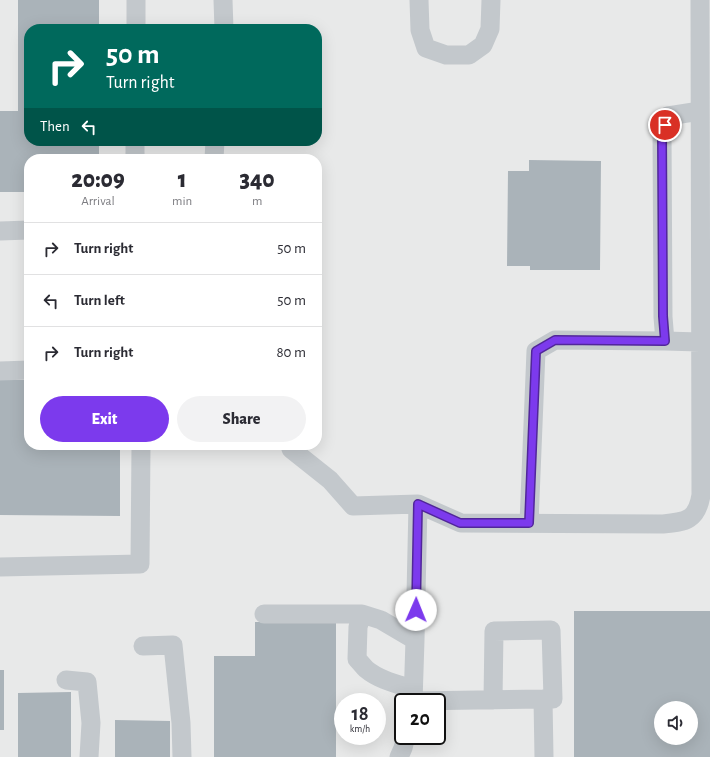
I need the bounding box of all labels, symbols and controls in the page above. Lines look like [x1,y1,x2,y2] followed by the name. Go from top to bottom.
[40,40,92,92] icon: right
[106,41,160,69] text: 50 m
[106,74,175,92] text: Turn right
[648,108,682,142] pin
[654,114,676,136] icon: arrive
[78,116,100,138] icon: left
[40,119,70,134] text: Then
[71,168,125,192] text: 20:09
[178,168,187,192] text: 1
[239,168,275,192] text: 340
[81,195,115,208] text: Arrival
[172,195,192,208] text: min
[252,195,262,208] text: m
[40,238,62,260] icon: right
[74,241,133,256] text: Turn right
[277,241,306,256] text: 50 m
[40,290,62,312] icon: left
[74,293,125,308] text: Turn left
[277,293,306,308] text: 50 m
[40,342,62,364] icon: right
[74,345,133,360] text: Turn right
[276,345,306,360] text: 80 m
[40,396,169,442] button: Exit
[177,396,306,442] button: Share
[395,589,437,631] position arrow
[394,693,446,745] speed limit sign: 20
[654,701,698,745] map controls
[654,701,698,745] button: sound
[351,704,369,724] text: 18
[350,724,370,734] text: km/h

